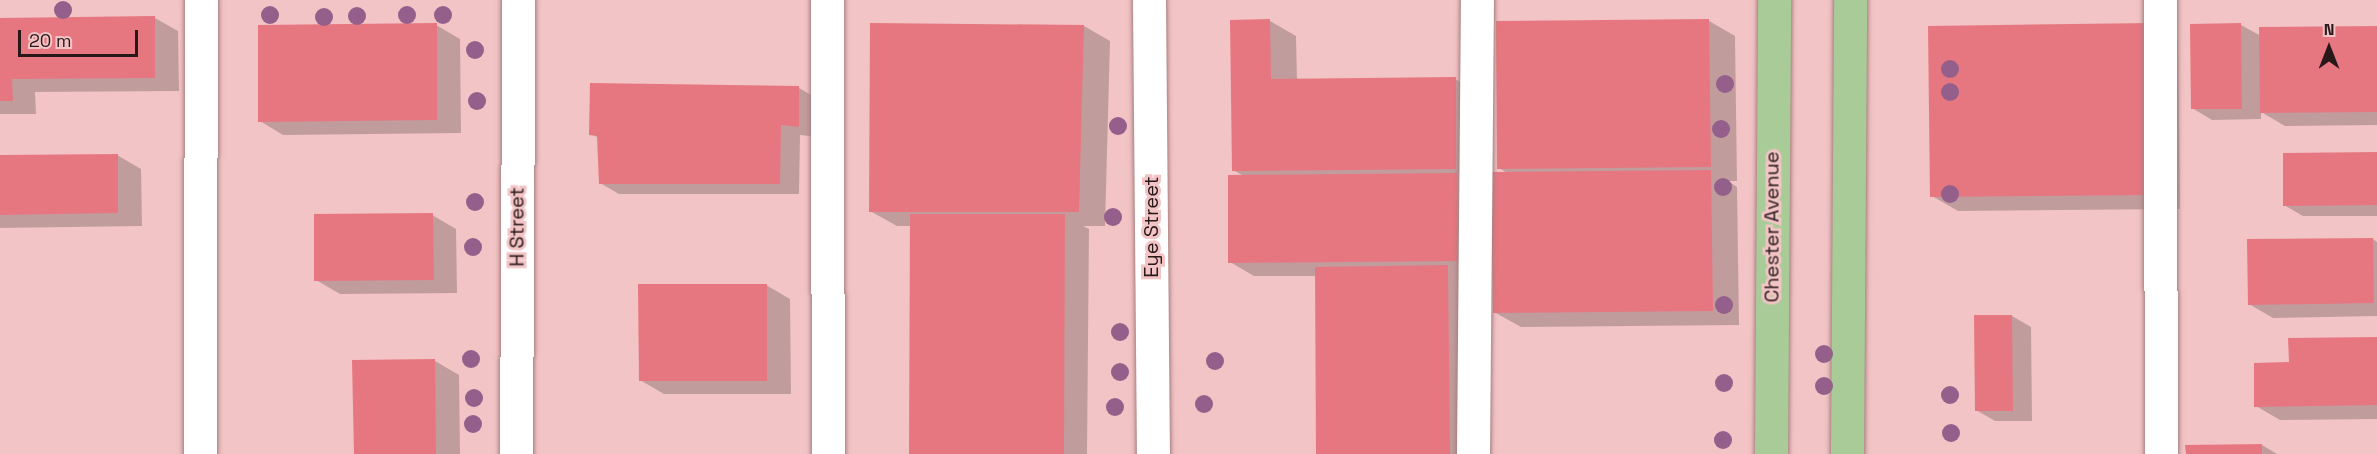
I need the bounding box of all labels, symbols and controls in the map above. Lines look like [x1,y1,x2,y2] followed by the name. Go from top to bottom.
[21,18,141,56] scale bar
[2299,18,2359,78] north arrow
[2324,19,2334,40] text: N
[29,29,72,52] text: 20 m
[1760,151,1784,303] street label: Chester Avenue
[1139,176,1163,278] street label: Eye Street
[505,187,529,267] street label: H Street

